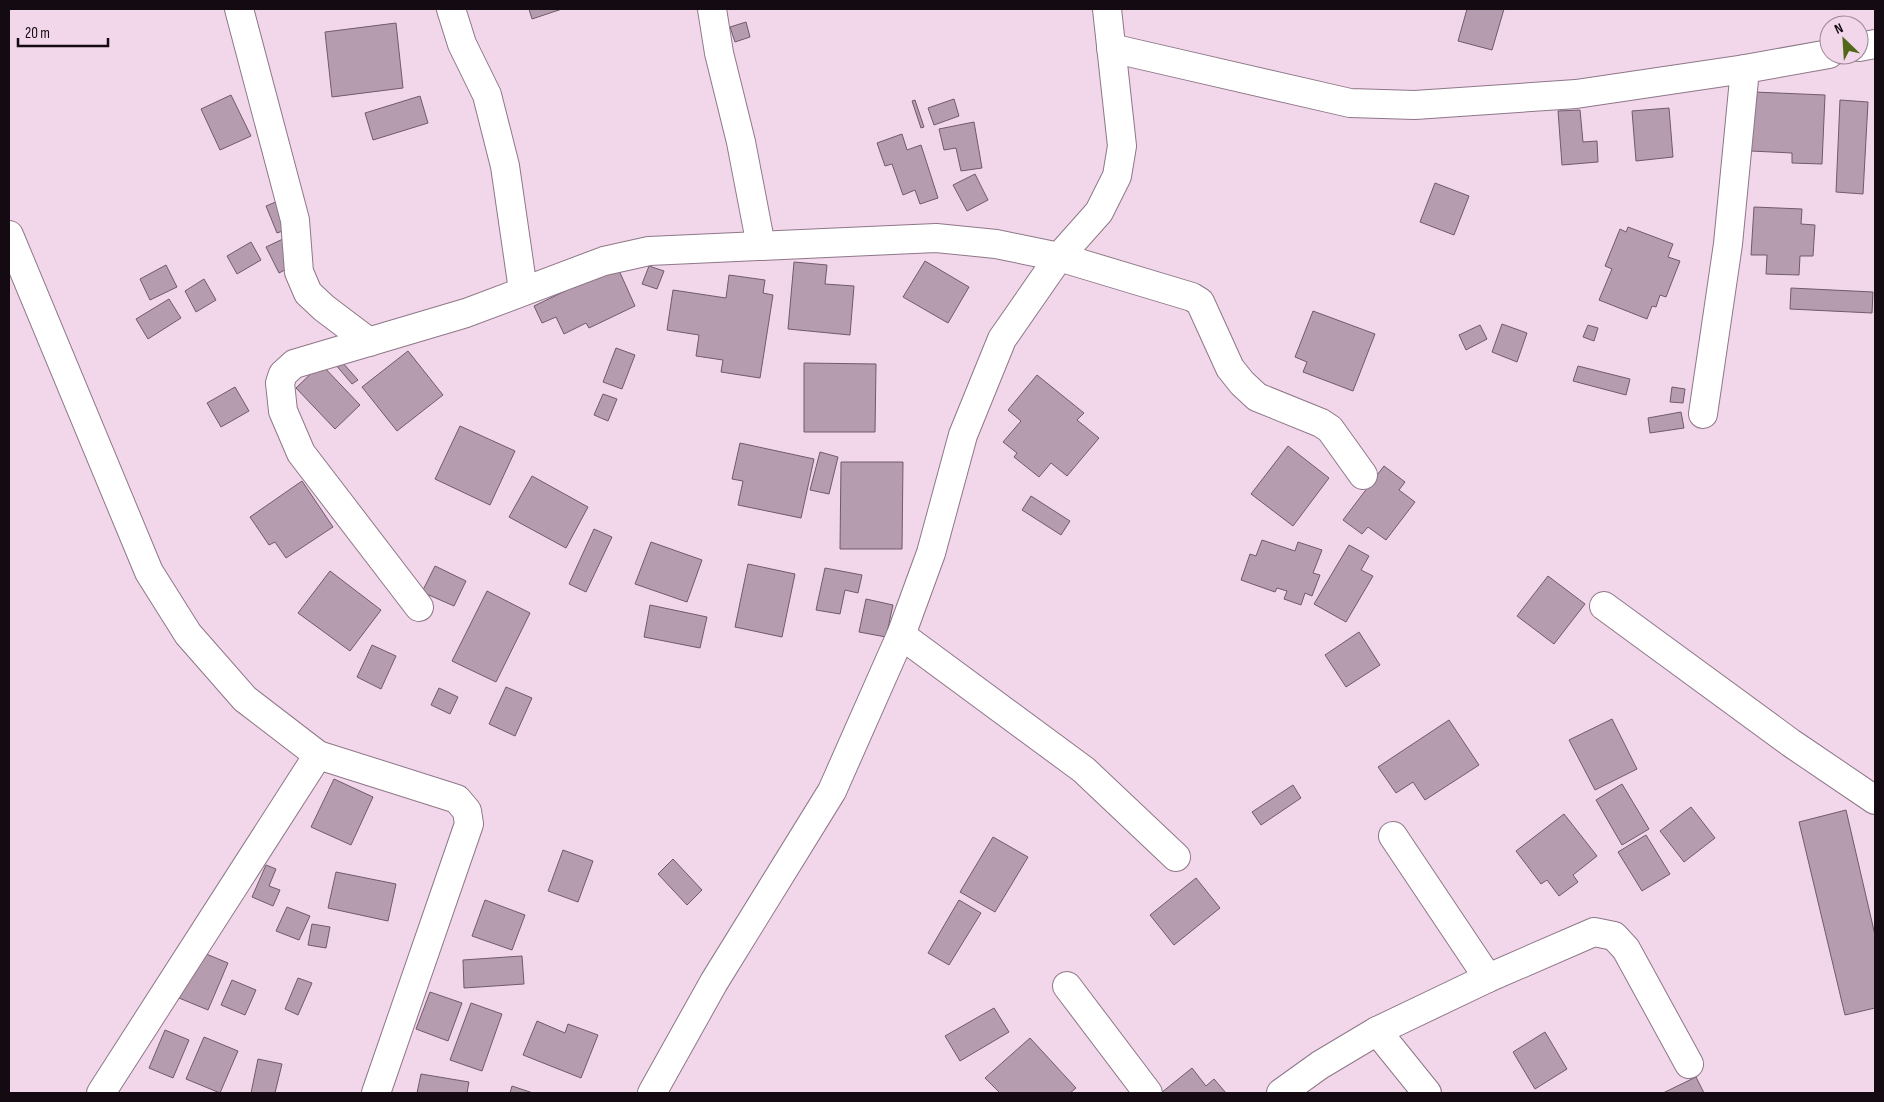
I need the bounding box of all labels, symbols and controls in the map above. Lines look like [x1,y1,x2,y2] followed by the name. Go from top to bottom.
[18,15,108,47] scale bar
[1819,15,1869,65] north arrow
[1832,19,1846,38] text: N
[25,24,50,43] text: 20 m

